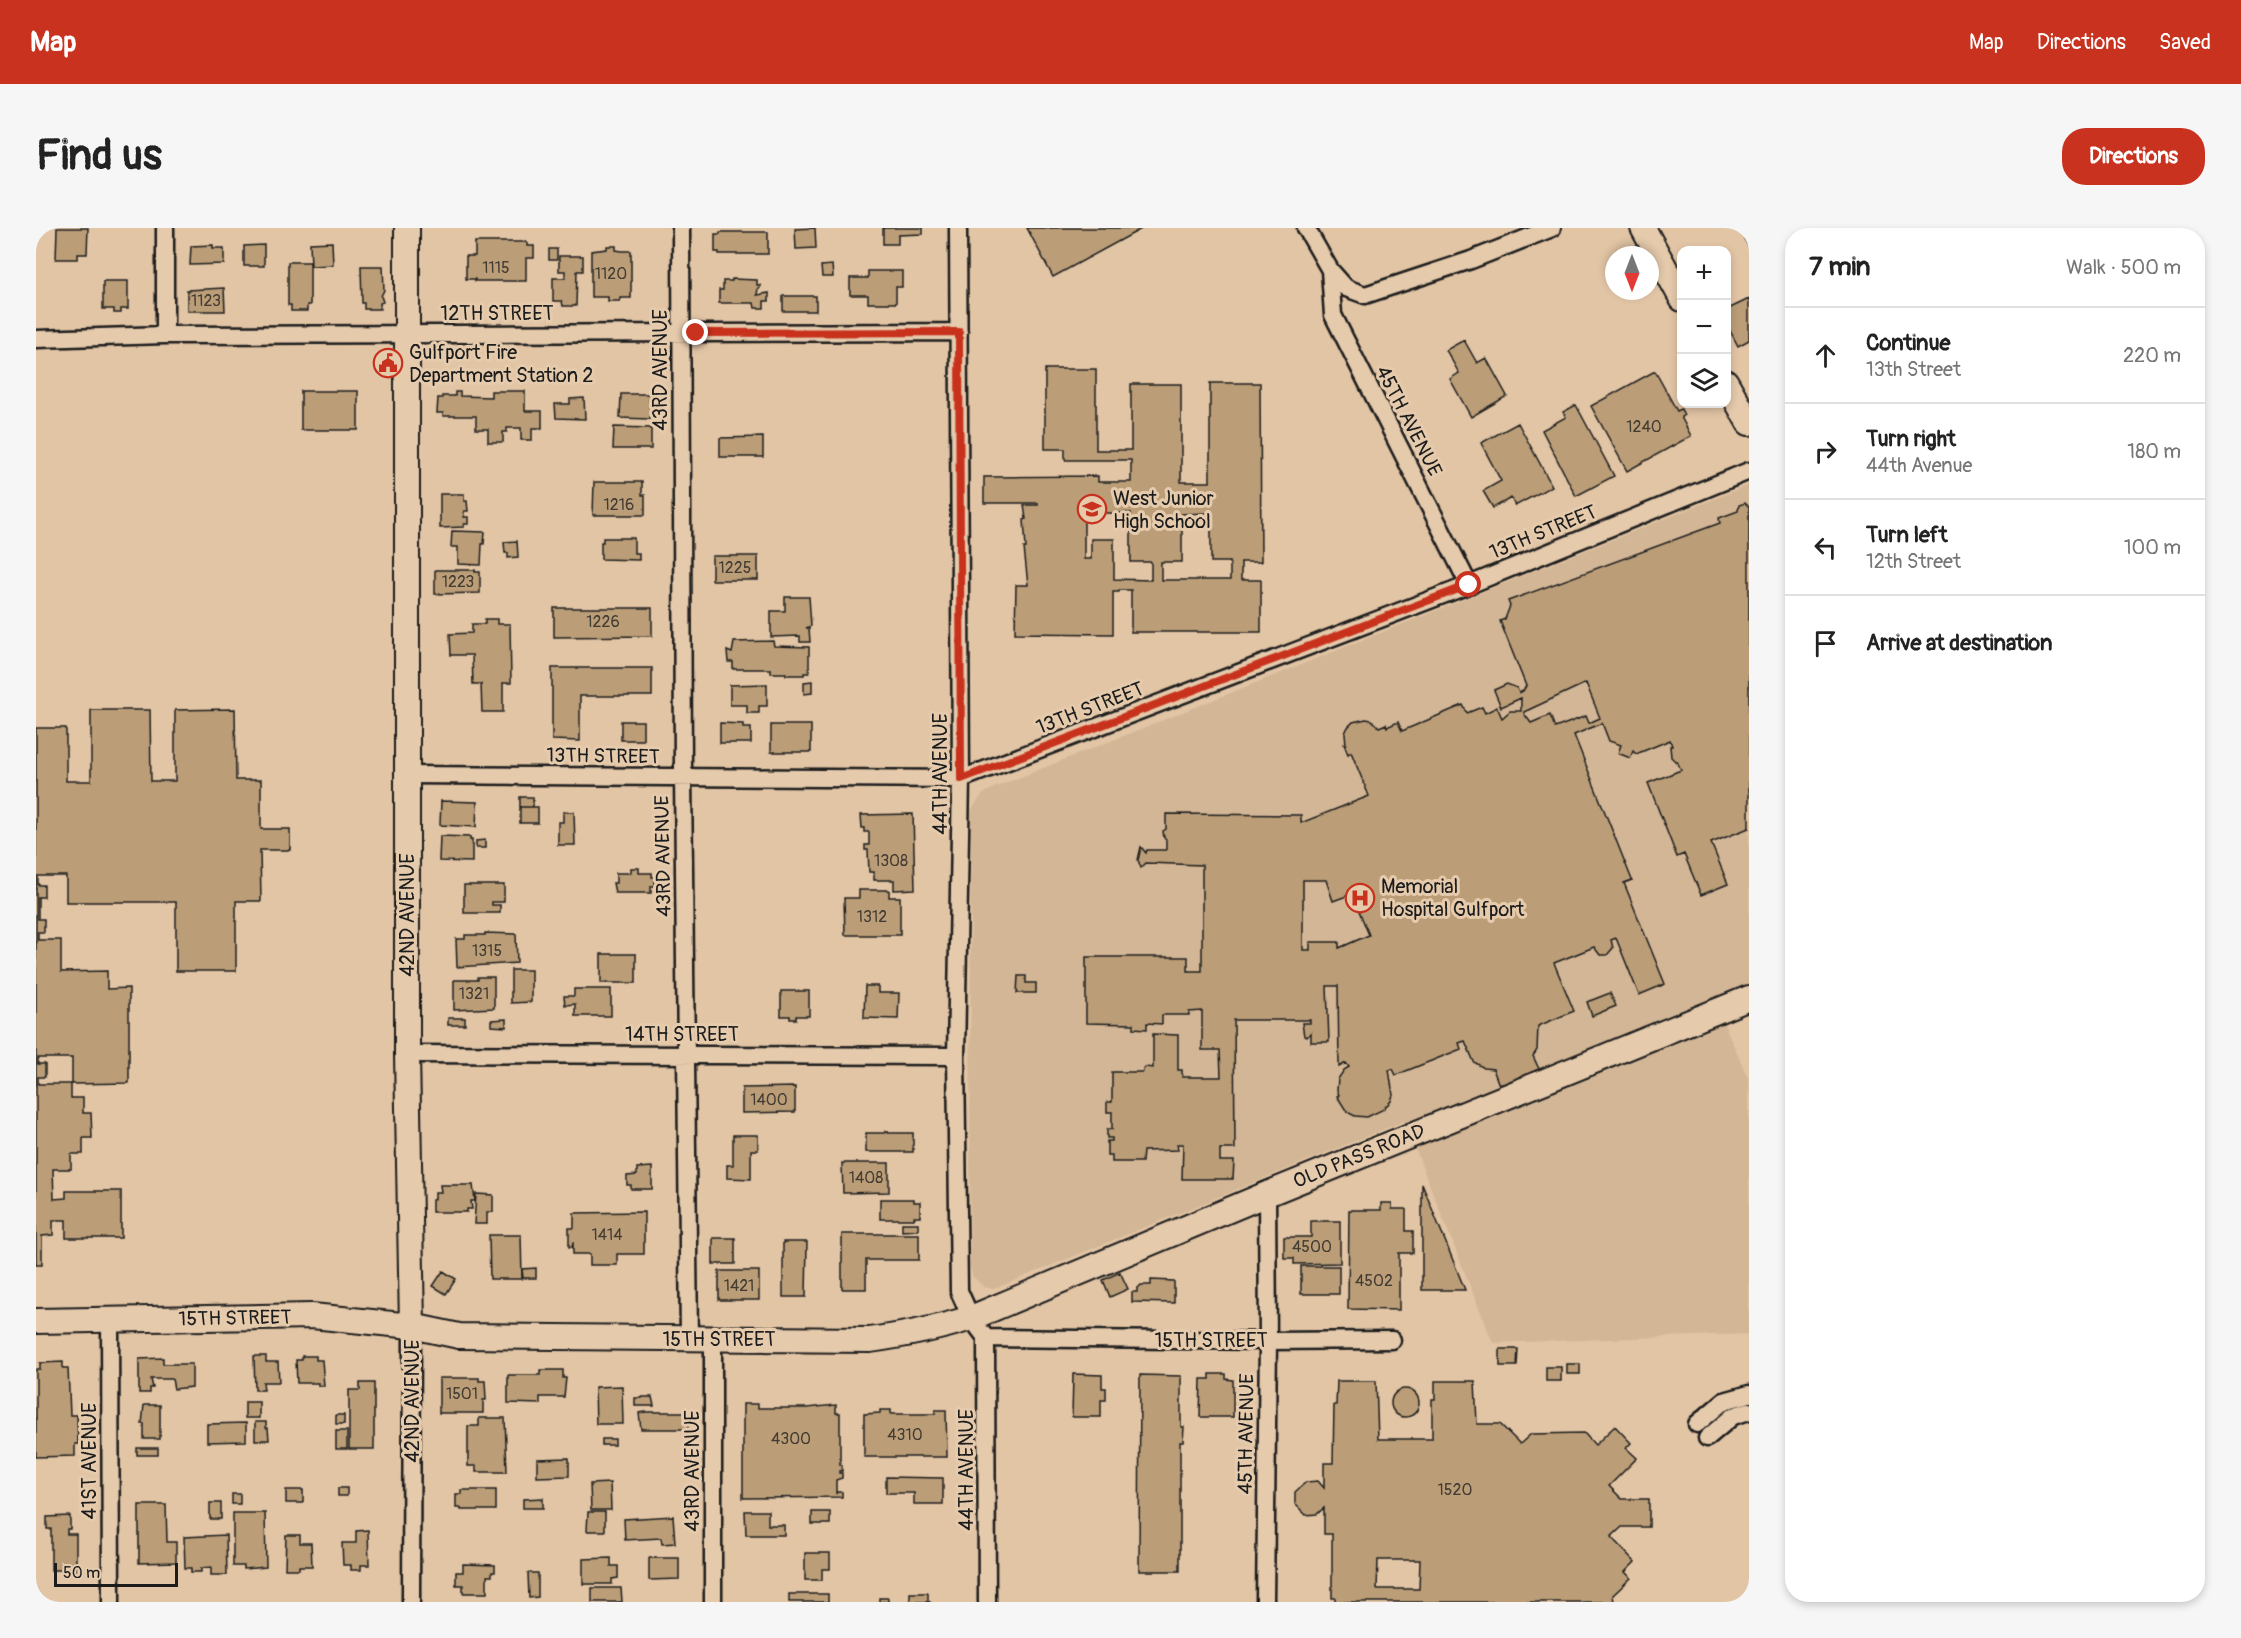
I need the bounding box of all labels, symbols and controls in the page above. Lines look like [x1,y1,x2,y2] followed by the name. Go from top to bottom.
[30,25,76,60] text: Map
[1969,29,2004,56] text: Map
[2037,29,2126,56] text: Directions
[2159,29,2211,56] text: Saved
[2062,128,2205,185] button: Directions
[36,130,162,182] text: Find us
[1605,246,1659,300] north arrow
[1677,246,1731,408] map controls
[1677,246,1731,300] button: +
[1809,251,1871,283] text: 7 min
[2066,255,2181,280] text: Walk · 500 m
[482,258,510,278] house number: 1115
[595,264,627,284] house number: 1120
[191,291,221,311] house number: 1123
[1677,300,1731,354] button: −
[440,301,554,326] street label: 12TH STREET
[648,309,673,431] street label: 43RD AVENUE
[682,319,708,345] route end
[1866,329,1950,357] text: Continue
[1809,339,1842,372] icon: ahead
[409,340,594,388] place label: Gulfport Fire Department Station 2
[2123,343,2181,368] text: 220 m
[372,347,404,379] public building icon: Gulfport Fire Department Station 2
[1677,354,1731,408] button: layers
[1866,357,1961,382] text: 13th Street
[1370,361,1448,481] street label: 45TH AVENUE
[1626,417,1662,437] house number: 1240
[1866,425,1956,453] text: Turn right
[1809,435,1842,468] icon: right
[2127,439,2181,464] text: 180 m
[1866,453,1972,478] text: 44th Avenue
[1113,486,1214,534] place label: West Junior High School
[1076,493,1108,525] school or university icon: West Junior High School
[604,495,634,515] house number: 1216
[1486,499,1600,565] street label: 13TH STREET
[1866,521,1948,549] text: Turn left
[1809,531,1842,564] icon: left
[2124,535,2181,560] text: 100 m
[1866,549,1961,574] text: 12th Street
[719,558,751,578] house number: 1225
[1455,571,1481,597] route start
[442,572,474,592] house number: 1223
[586,612,620,632] house number: 1226
[1809,627,1842,660] icon: arrive
[1866,629,2052,657] text: Arrive at destination
[1033,676,1147,740] street label: 13TH STREET
[928,713,953,835] street label: 44TH AVENUE
[546,743,660,769] street label: 13TH STREET
[649,795,677,917] street label: 43RD AVENUE
[874,851,908,871] house number: 1308
[395,853,420,977] street label: 42ND AVENUE
[1381,874,1525,922] place label: Memorial Hospital Gulfport
[1344,882,1376,914] hospital icon: Memorial Hospital Gulfport
[857,907,887,927] house number: 1312
[472,941,502,961] house number: 1315
[459,984,489,1004] house number: 1321
[625,1022,739,1047] street label: 14TH STREET
[750,1090,788,1110] house number: 1400
[1289,1118,1429,1194] street label: OLD PASS ROAD
[849,1168,883,1188] house number: 1408
[591,1225,623,1245] house number: 1414
[1292,1237,1332,1257] house number: 4500
[1355,1271,1393,1291] house number: 4502
[724,1276,754,1296] house number: 1421
[178,1305,292,1331] street label: 15TH STREET
[663,1327,776,1352] street label: 15TH STREET
[1155,1328,1268,1353] street label: 15TH STREET
[400,1339,425,1463] street label: 42ND AVENUE
[1232,1373,1260,1495] street label: 45TH AVENUE
[446,1384,478,1404] house number: 1501
[77,1403,102,1519] street label: 41ST AVENUE
[954,1409,979,1531] street label: 44TH AVENUE
[680,1410,705,1532] street label: 43RD AVENUE
[887,1425,923,1445] house number: 4310
[771,1429,811,1449] house number: 4300
[1438,1480,1472,1500] house number: 1520
[54,1560,178,1588] scale bar
[63,1563,100,1583] text: 50 m

